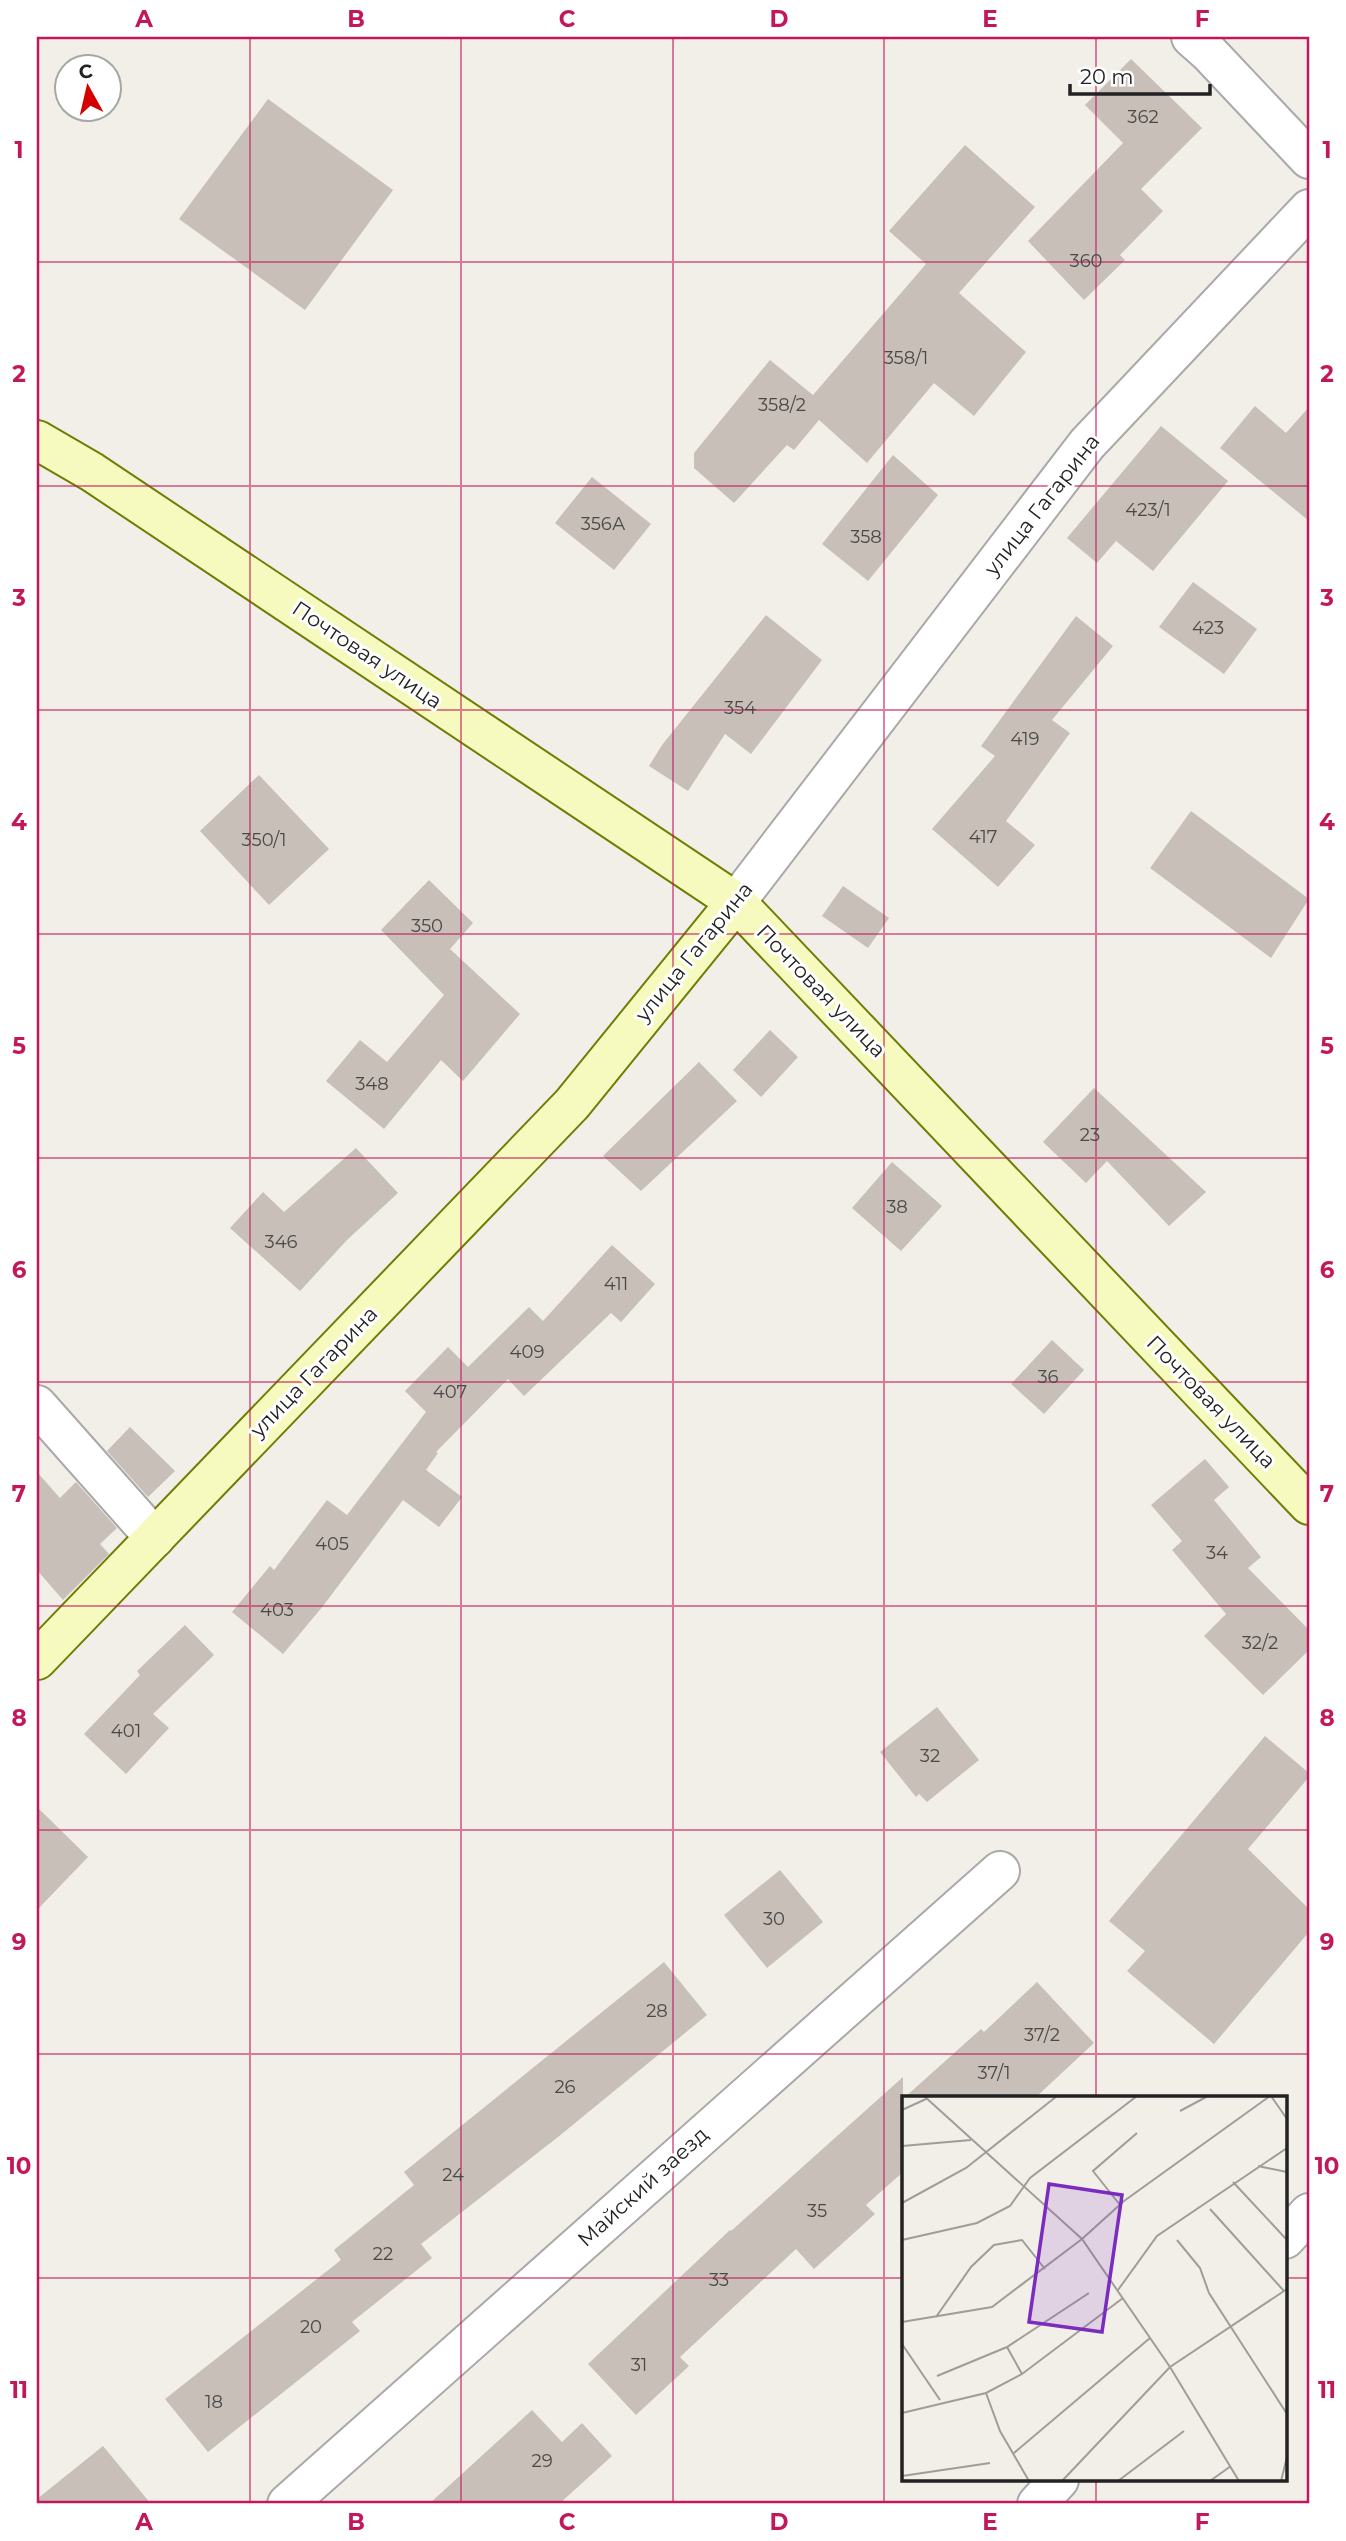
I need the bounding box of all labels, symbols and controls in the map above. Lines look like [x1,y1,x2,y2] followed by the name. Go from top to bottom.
[134,5,153,33] text: A
[347,5,365,33] text: B
[559,5,576,33] text: C
[770,5,789,33] text: D
[982,5,998,33] text: E
[1195,5,1210,33] text: F
[52,52,122,122] north arrow
[1070,52,1210,96] scale bar
[77,59,94,84] text: С
[1080,64,1134,89] text: 20 m
[1127,106,1159,128] house number: 362
[14,136,24,164] text: 1
[1322,136,1332,164] text: 1
[1069,250,1103,272] house number: 360
[884,347,928,369] house number: 358/1
[12,360,26,388] text: 2
[1320,360,1334,388] text: 2
[758,394,806,416] house number: 358/2
[978,429,1104,581] street label: улица Гагарина
[1125,499,1171,521] house number: 423/1
[581,513,626,535] house number: 356А
[850,526,882,548] house number: 358
[11,584,26,612] text: 3
[1319,584,1334,612] text: 3
[288,595,447,714] street label: Почтовая улица
[1192,617,1224,639] house number: 423
[724,697,756,719] house number: 354
[1011,728,1039,750] house number: 419
[11,808,27,836] text: 4
[1319,808,1335,836] text: 4
[969,826,997,848] house number: 417
[242,829,286,851] house number: 350/1
[629,877,758,1027] street label: улица Гагарина
[411,915,443,937] house number: 350
[752,919,891,1062] street label: Почтовая улица
[12,1032,26,1060] text: 5
[1320,1032,1334,1060] text: 5
[355,1073,389,1095] house number: 348
[1080,1124,1100,1146] house number: 23
[886,1196,908,1218] house number: 38
[264,1231,298,1253] house number: 346
[12,1256,27,1284] text: 6
[1320,1256,1335,1284] text: 6
[604,1273,628,1295] house number: 411
[244,1301,382,1443] street label: улица Гагарина
[1142,1330,1281,1473] street label: Почтовая улица
[510,1341,544,1363] house number: 409
[1037,1366,1059,1388] house number: 36
[433,1381,467,1403] house number: 407
[12,1480,26,1508] text: 7
[1320,1480,1334,1508] text: 7
[315,1533,349,1555] house number: 405
[1206,1542,1228,1564] house number: 34
[260,1599,294,1621] house number: 403
[1242,1632,1278,1654] house number: 32/2
[11,1704,27,1732] text: 8
[1319,1704,1335,1732] text: 8
[111,1720,141,1742] house number: 401
[920,1745,940,1767] house number: 32
[763,1908,785,1930] house number: 30
[12,1928,26,1956] text: 9
[1320,1928,1334,1956] text: 9
[646,2000,668,2022] house number: 28
[1024,2024,1060,2046] house number: 37/2
[978,2062,1010,2084] house number: 37/1
[554,2076,576,2098] house number: 26
[902,2096,1286,2482] inset map
[572,2122,713,2252] street label: Майский заезд
[7,2152,31,2180] text: 10
[1315,2152,1339,2180] text: 10
[442,2164,464,2186] house number: 24
[807,2200,827,2222] house number: 35
[373,2243,393,2265] house number: 22
[709,2269,729,2291] house number: 33
[300,2316,322,2338] house number: 20
[631,2354,647,2376] house number: 31
[10,2376,28,2404] text: 11
[1318,2376,1336,2404] text: 11
[205,2391,223,2413] house number: 18
[531,2450,553,2472] house number: 29
[134,2508,153,2536] text: A
[347,2508,365,2536] text: B
[559,2508,576,2536] text: C
[770,2508,789,2536] text: D
[982,2508,998,2536] text: E
[1195,2508,1210,2536] text: F

